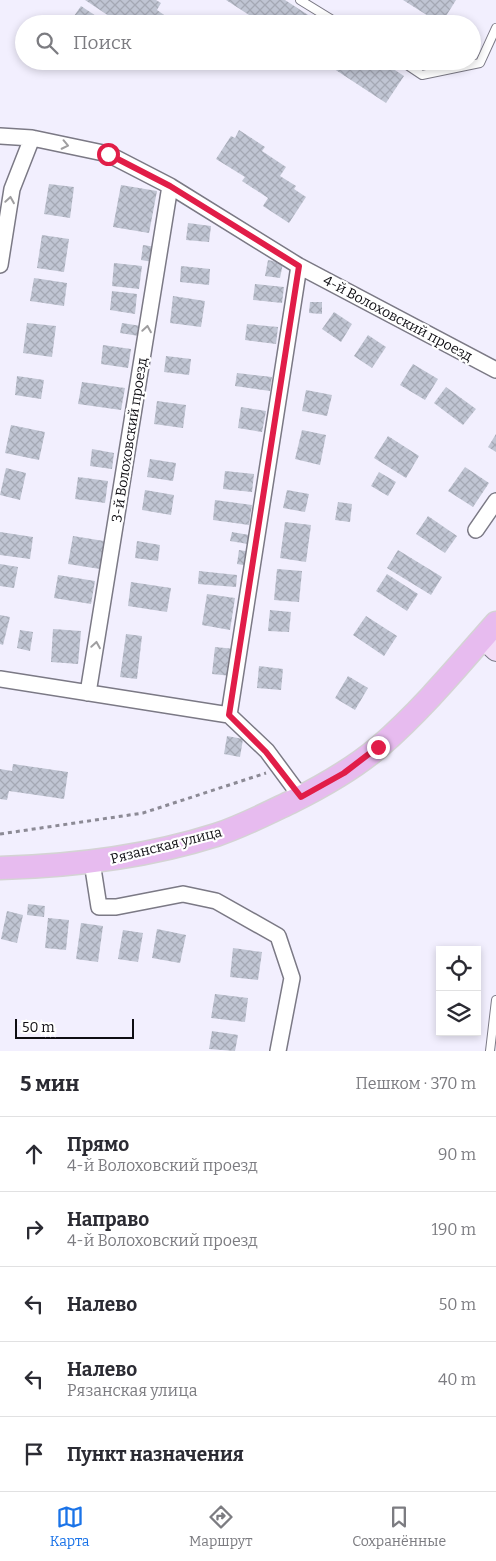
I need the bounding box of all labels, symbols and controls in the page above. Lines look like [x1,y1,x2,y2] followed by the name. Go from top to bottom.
[15,15,481,70] search box
[33,29,61,57] icon: search
[73,31,132,54] text: Поиск
[61,140,70,150] one-way arrow
[97,143,120,166] route start
[5,196,15,204] one-way arrow
[320,272,476,365] street label: 4-й Волоховский проезд
[141,325,151,333] one-way arrow
[108,356,151,524] street label: 3-й Волоховский проезд
[90,641,100,649] one-way arrow
[367,736,390,759] route end
[109,823,224,868] street label: Рязанская улица
[436,946,481,1036] map controls
[436,946,481,991] button: locate
[436,991,481,1036] button: layers
[15,1016,134,1039] scale bar
[22,1019,55,1036] text: 50 m
[20,1071,79,1097] text: 5 мин
[355,1074,476,1093] text: Пешком · 370 m
[67,1133,129,1156] text: Прямо
[20,1140,48,1168] icon: ahead
[438,1145,476,1164] text: 90 m
[67,1156,258,1175] text: 4-й Волоховский проезд
[67,1208,149,1231] text: Направо
[20,1215,48,1243] icon: right
[431,1220,476,1239] text: 190 m
[67,1231,258,1250] text: 4-й Волоховский проезд
[20,1290,48,1318] icon: left
[67,1293,137,1316] text: Налево
[439,1295,476,1314] text: 50 m
[67,1358,137,1381] text: Налево
[20,1365,48,1393] icon: left
[438,1370,476,1389] text: 40 m
[67,1381,198,1400] text: Рязанская улица
[20,1440,48,1468] icon: arrive
[67,1443,244,1466] text: Пункт назначения
[50,1503,89,1550] tab: Карта
[189,1503,252,1550] tab: Маршрут
[352,1503,446,1550] tab: Сохранённые

